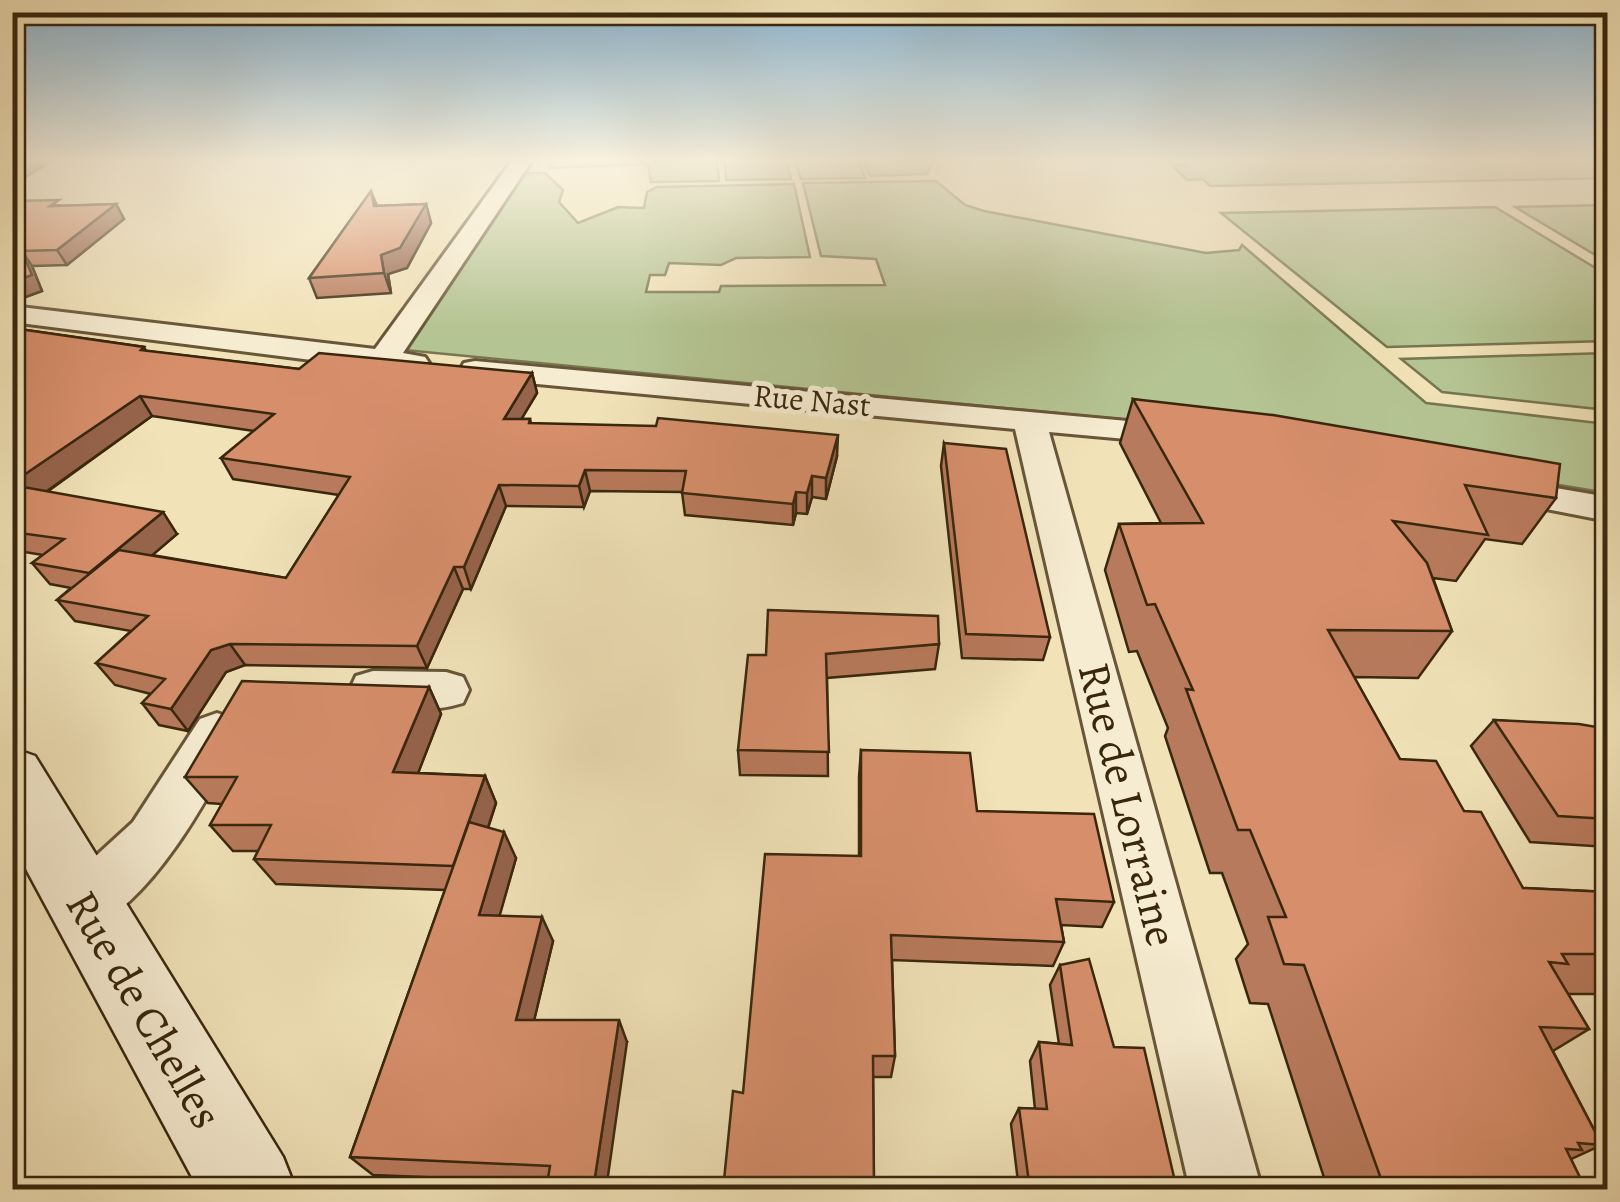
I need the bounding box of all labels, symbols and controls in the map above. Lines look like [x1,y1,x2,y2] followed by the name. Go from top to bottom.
[752,373,872,427] street label: Rue Nast
[1063,656,1193,953] street label: Rue de Lorraine
[51,879,237,1140] street label: Rue de Chelles

